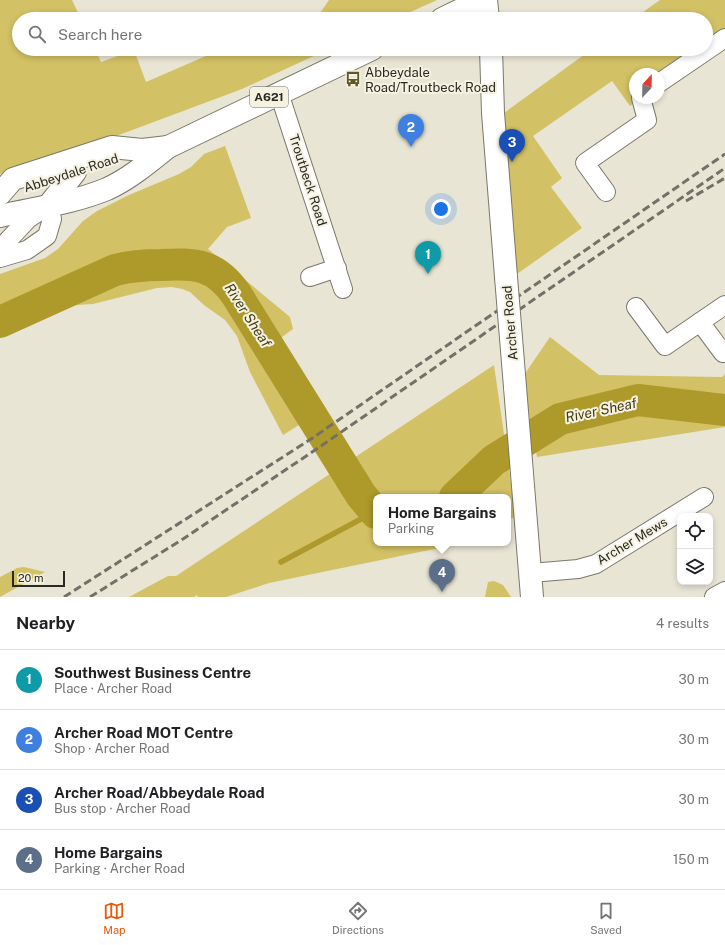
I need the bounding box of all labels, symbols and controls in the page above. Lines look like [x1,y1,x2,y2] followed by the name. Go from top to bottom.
[12,12,713,56] search box
[26,23,48,45] icon: search
[58,26,142,43] text: Search here
[365,65,496,95] place label: Abbeydale Road/Troutbeck Road
[629,68,665,104] north arrow
[344,70,362,88] bus stop icon: Abbeydale Road/Troutbeck Road
[250,87,288,107] road number: A621
[398,114,424,147] pin: 2
[499,129,525,162] pin: 3
[286,132,330,228] street label: Troutbeck Road
[22,151,120,195] street label: Abbeydale Road
[431,199,451,219] your location
[415,241,441,274] pin: 1
[222,280,275,350] water label: River Sheaf
[499,285,521,361] street label: Archer Road
[564,394,639,425] water label: River Sheaf
[373,494,511,546] popup
[388,504,496,521] text: Home Bargains
[677,513,713,585] map controls
[677,513,713,549] button: locate
[594,514,670,568] street label: Archer Mews
[388,521,434,536] text: Parking
[677,549,713,585] button: layers
[429,559,455,592] pin: 4
[12,569,65,588] scale bar
[18,572,43,584] text: 20 m
[16,613,75,633] text: Nearby
[656,616,709,631] text: 4 results
[54,664,251,681] text: Southwest Business Centre
[26,672,32,687] text: 1
[679,672,709,687] text: 30 m
[54,681,172,696] text: Place · Archer Road
[54,724,233,741] text: Archer Road MOT Centre
[25,732,33,747] text: 2
[679,732,709,747] text: 30 m
[54,741,170,756] text: Shop · Archer Road
[54,784,265,801] text: Archer Road/Abbeydale Road
[25,792,33,807] text: 3
[679,792,709,807] text: 30 m
[54,801,191,816] text: Bus stop · Archer Road
[54,844,163,861] text: Home Bargains
[25,852,33,867] text: 4
[673,852,709,867] text: 150 m
[54,861,185,876] text: Parking · Archer Road
[103,900,126,936] tab: Map
[332,900,384,936] tab: Directions
[590,900,622,936] tab: Saved

